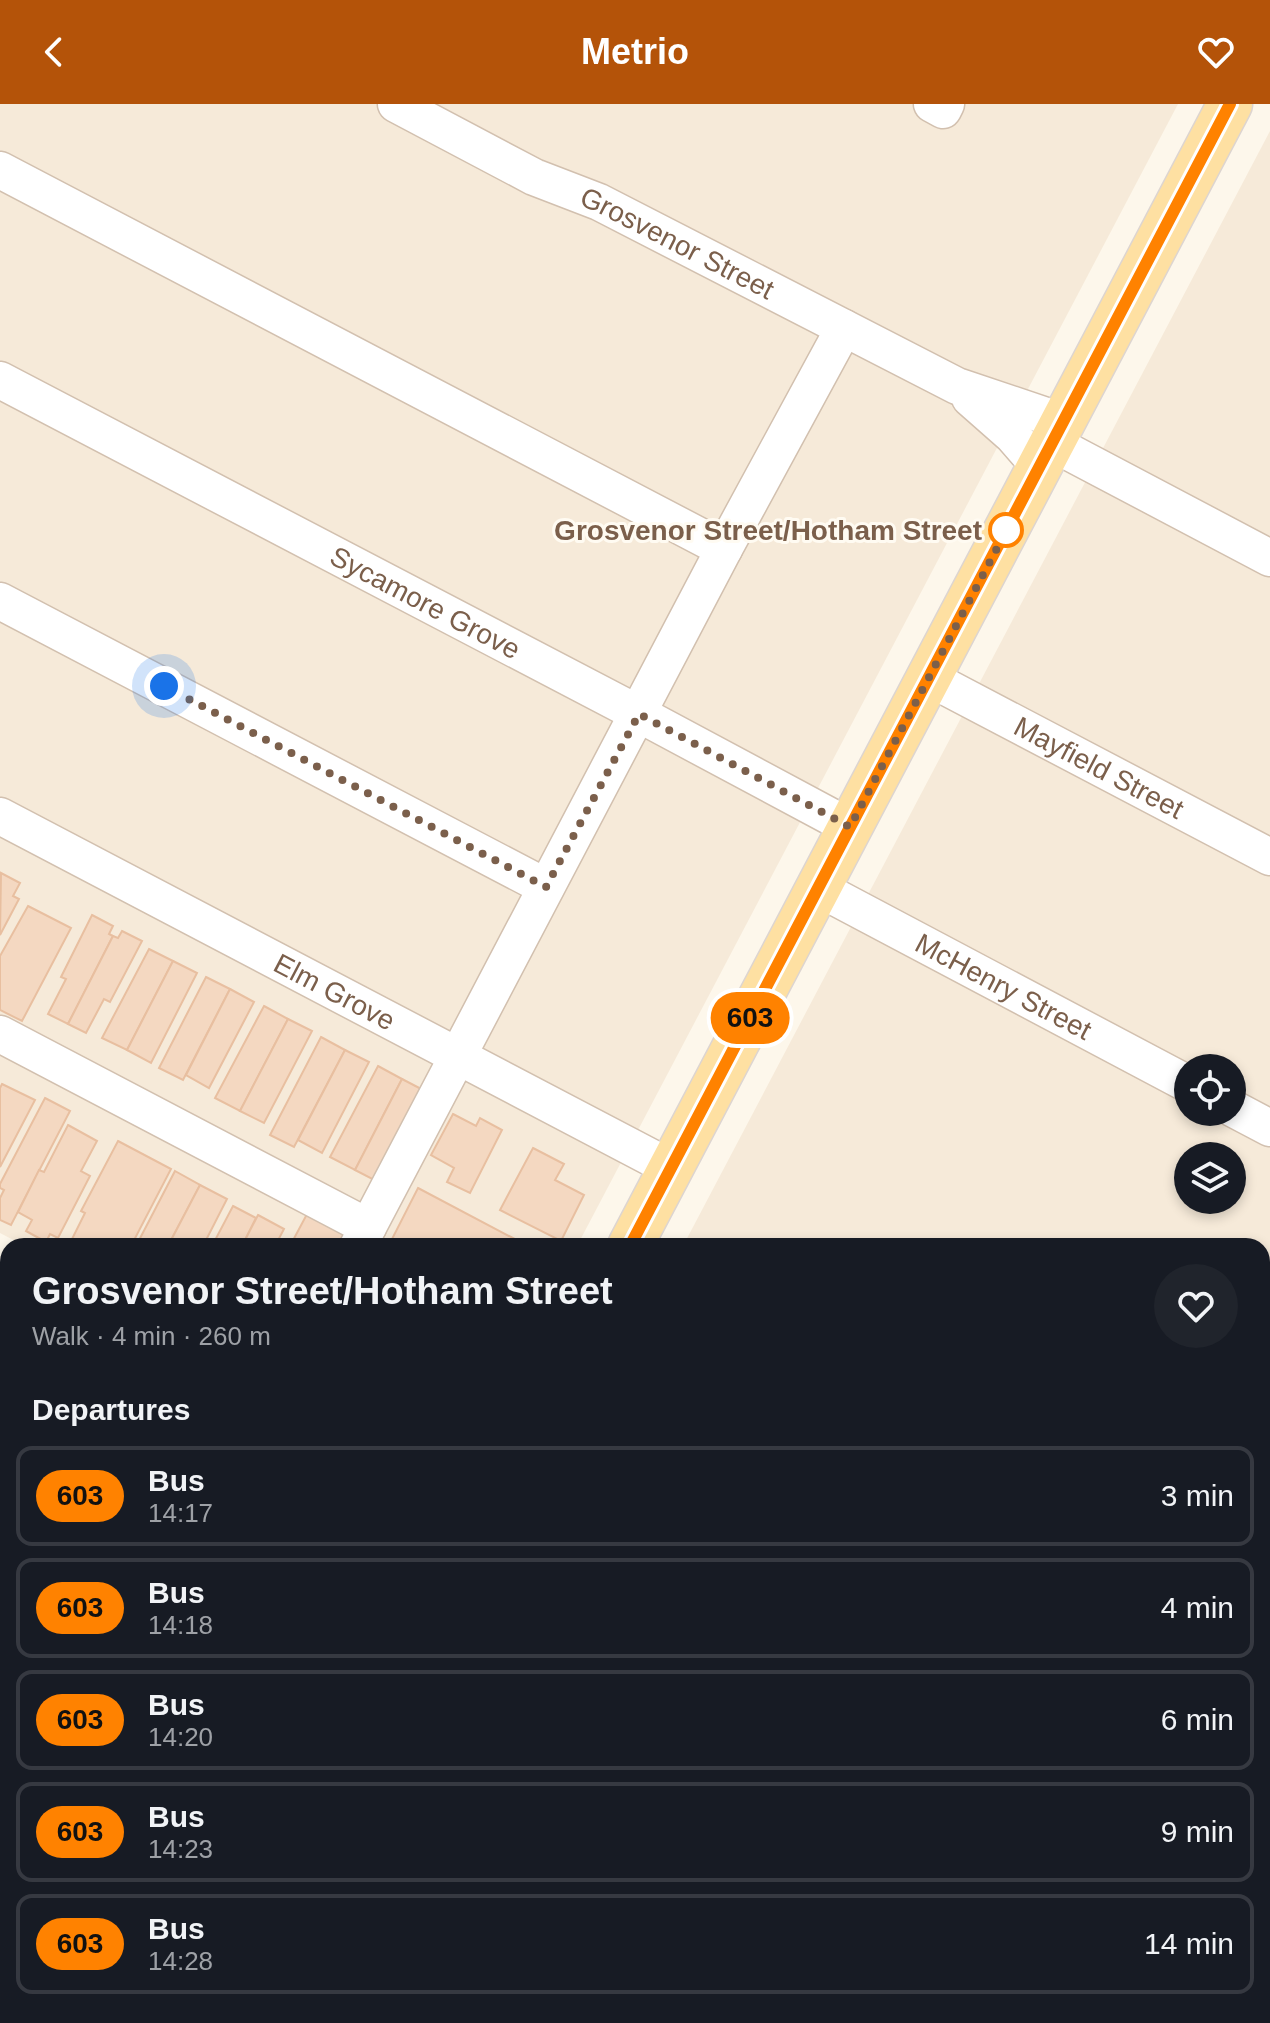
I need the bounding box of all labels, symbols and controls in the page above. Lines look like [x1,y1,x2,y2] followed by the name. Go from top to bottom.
[32,30,76,74] icon: back
[1194,30,1238,74] icon: heart
[581,31,689,72] text: Metrio
[576,181,780,305] street label: Grosvenor Street
[989,513,1023,547] marker: Grosvenor Street/Hotham Street
[554,515,982,546] place label: Grosvenor Street/Hotham Street
[325,540,526,665] street label: Sycamore Grove
[144,666,184,706] your location
[1009,710,1189,824] street label: Mayfield Street
[910,927,1097,1046] street label: McHenry Street
[269,947,401,1036] street label: Elm Grove
[704,992,796,1044] line badge: 603
[727,1002,773,1033] text: 603
[1174,1054,1246,1214] map controls
[1174,1054,1246,1126] button: locate
[1174,1142,1246,1214] button: layers
[1154,1264,1238,1348] button: heart
[32,1270,613,1312] text: Grosvenor Street/Hotham Street
[32,1321,271,1351] text: Walk · 4 min · 260 m
[32,1393,190,1426] text: Departures
[148,1464,205,1497] text: Bus
[1161,1479,1234,1512] text: 3 min
[57,1480,103,1511] text: 603
[148,1498,213,1528] text: 14:17
[148,1576,205,1609] text: Bus
[1161,1591,1234,1624] text: 4 min
[57,1592,103,1623] text: 603
[148,1610,213,1640] text: 14:18
[148,1688,205,1721] text: Bus
[1161,1703,1234,1736] text: 6 min
[57,1704,103,1735] text: 603
[148,1722,213,1752] text: 14:20
[148,1800,205,1833] text: Bus
[1161,1815,1234,1848] text: 9 min
[57,1816,103,1847] text: 603
[148,1834,213,1864] text: 14:23
[148,1912,205,1945] text: Bus
[1144,1927,1234,1960] text: 14 min
[57,1928,103,1959] text: 603
[148,1946,213,1976] text: 14:28

